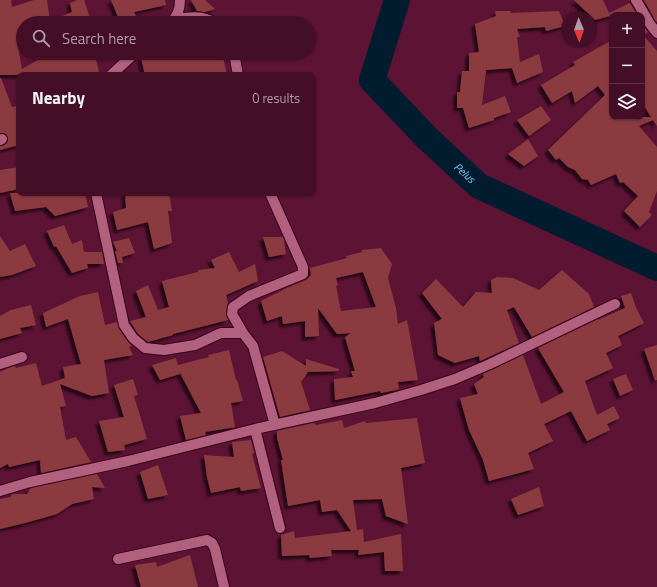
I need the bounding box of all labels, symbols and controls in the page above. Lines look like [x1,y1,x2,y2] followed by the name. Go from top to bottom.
[561,12,597,48] north arrow
[609,12,645,120] map controls
[609,12,645,48] button: +
[16,16,316,60] search box
[30,27,52,49] icon: search
[62,27,136,50] text: Search here
[609,48,645,84] button: −
[609,84,645,120] button: layers
[32,85,85,111] text: Nearby
[252,88,300,108] text: 0 results
[451,159,480,188] water label: Pelus

